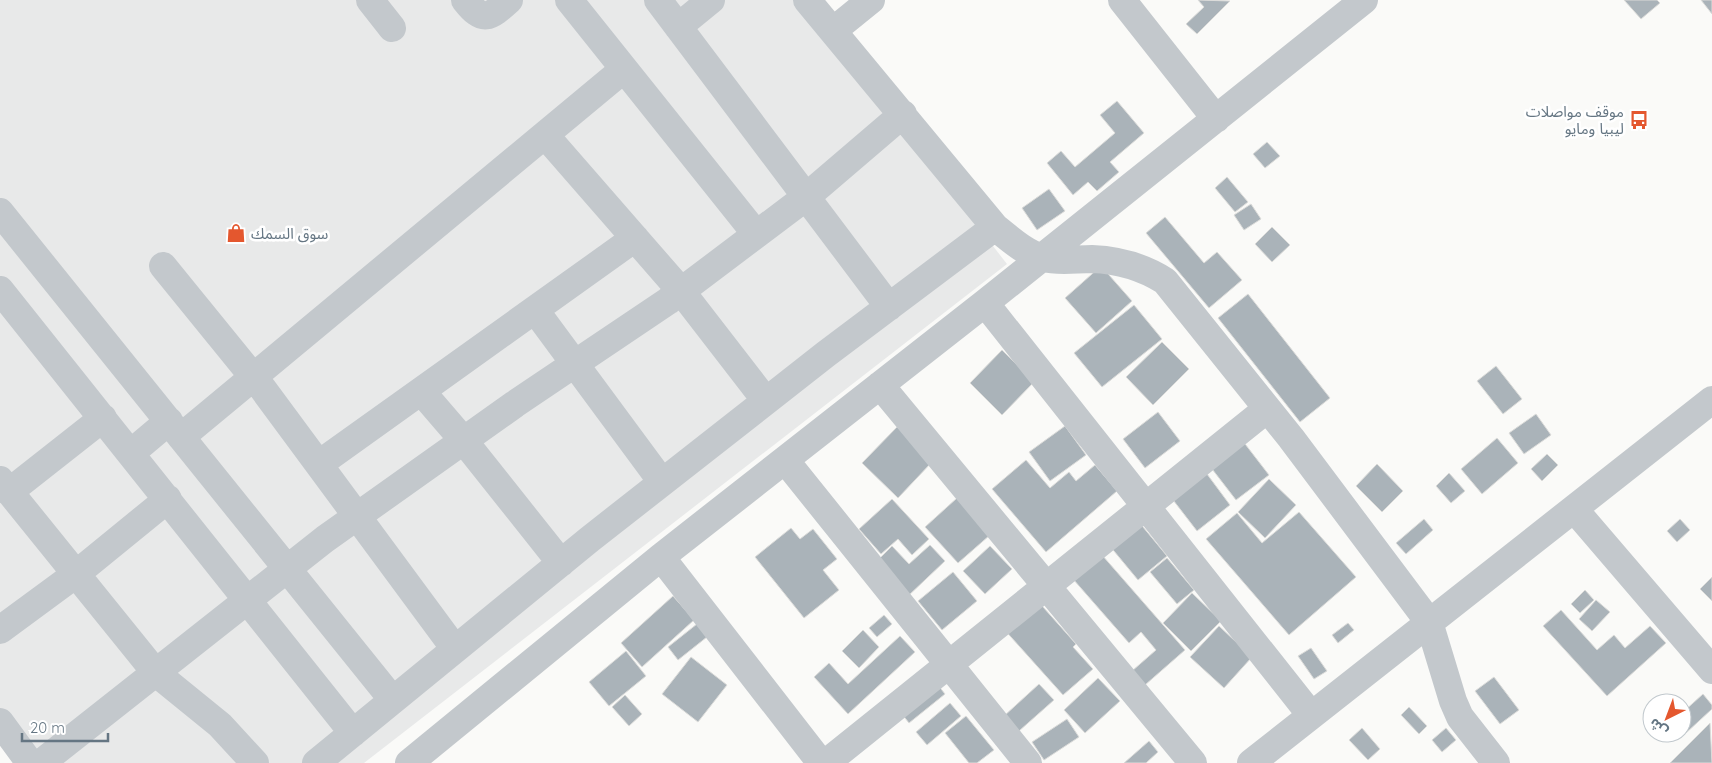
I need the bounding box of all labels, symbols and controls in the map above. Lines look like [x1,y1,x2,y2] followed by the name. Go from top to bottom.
[1526,102,1624,138] place label: موقف مواصلات ليبيا ومايو
[1628,109,1650,131] bus stop icon: موقف مواصلات ليبيا ومايو
[225,222,247,244] shop icon: سوق السمك
[251,224,329,243] place label: سوق السمك
[1642,693,1692,743] north arrow
[22,710,109,742] scale bar
[1645,715,1671,741] text: ش
[30,718,65,737] text: 20 m

